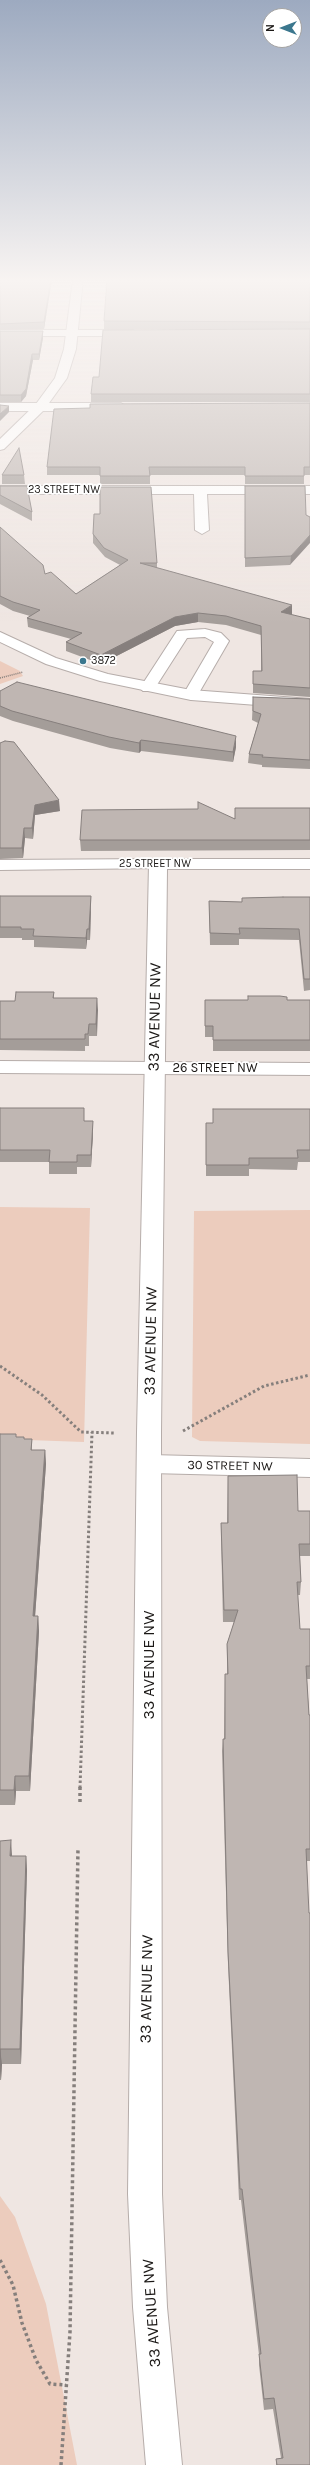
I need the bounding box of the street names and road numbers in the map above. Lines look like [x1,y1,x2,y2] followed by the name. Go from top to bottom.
[28,483,100,497] street label: 23 STREET NW
[119,857,191,871] street label: 25 STREET NW
[144,962,166,1072] street label: 33 AVENUE NW
[172,1060,258,1076] street label: 26 STREET NW
[140,1286,162,1396] street label: 33 AVENUE NW
[187,1457,273,1475] street label: 30 STREET NW
[139,1611,159,1719] street label: 33 AVENUE NW
[136,1934,158,2044] street label: 33 AVENUE NW
[139,2258,165,2368] street label: 33 AVENUE NW

